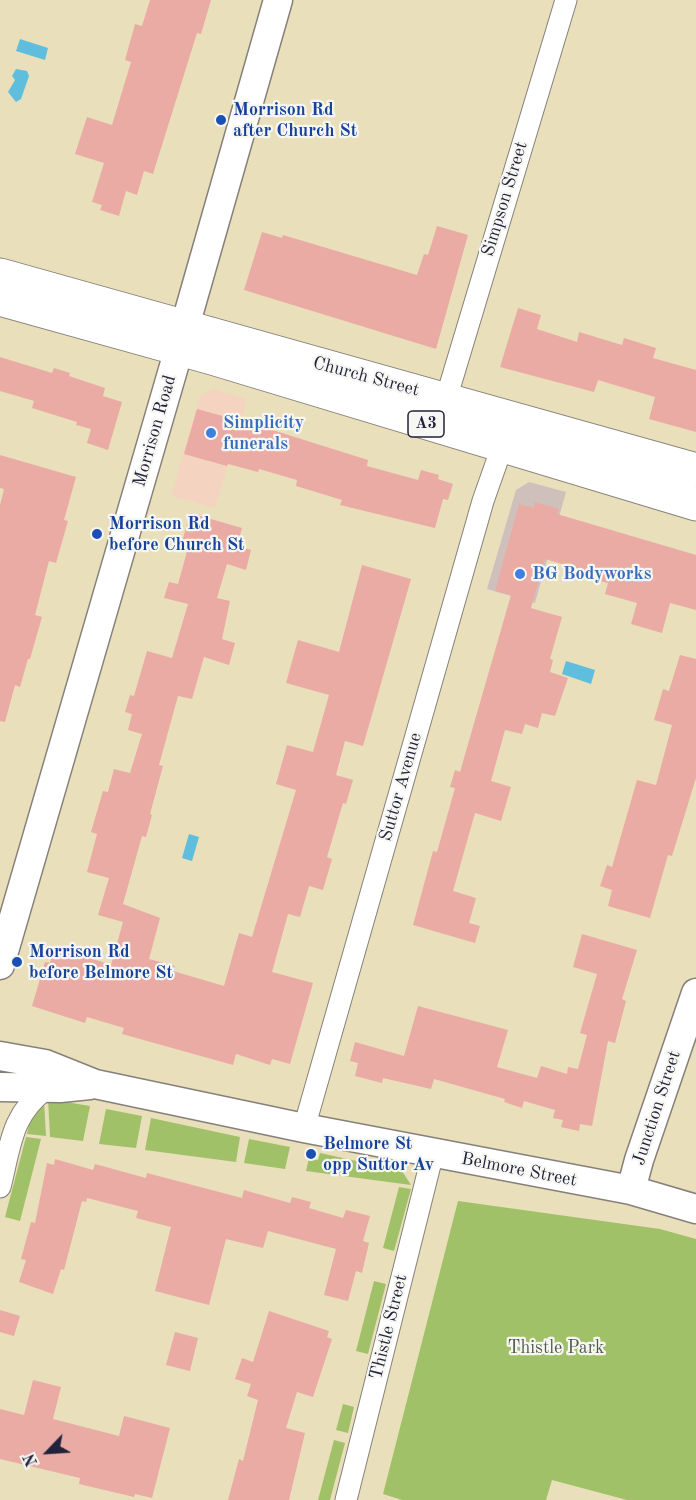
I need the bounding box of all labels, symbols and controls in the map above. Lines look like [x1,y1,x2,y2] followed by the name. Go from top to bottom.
[233,99,357,142] place label: Morrison Rd after Church St
[214,113,228,127] marker: Morrison Rd after Church St
[477,139,533,259] street label: Simpson Street
[310,352,422,402] street label: Church Street
[129,373,181,489] street label: Morrison Road
[408,411,444,437] road number: A3
[223,412,304,454] place label: Simplicity funerals
[204,426,218,440] marker: Simplicity funerals
[109,513,245,556] place label: Morrison Rd before Church St
[90,527,104,541] marker: Morrison Rd before Church St
[532,563,651,585] place label: BG Bodyworks
[513,567,527,581] marker: BG Bodyworks
[375,730,427,844] street label: Suttor Avenue
[29,941,173,984] place label: Morrison Rd before Belmore St
[10,955,24,969] marker: Morrison Rd before Belmore St
[628,1048,686,1168] street label: Junction Street
[323,1133,434,1176] place label: Belmore St opp Suttor Av
[304,1147,318,1161] marker: Belmore St opp Suttor Av
[459,1148,579,1192] street label: Belmore Street
[366,1272,412,1382] street label: Thistle Street
[508,1337,604,1359] park label: Thistle Park
[18,1422,78,1482] north arrow
[22,1451,42,1469] text: N

